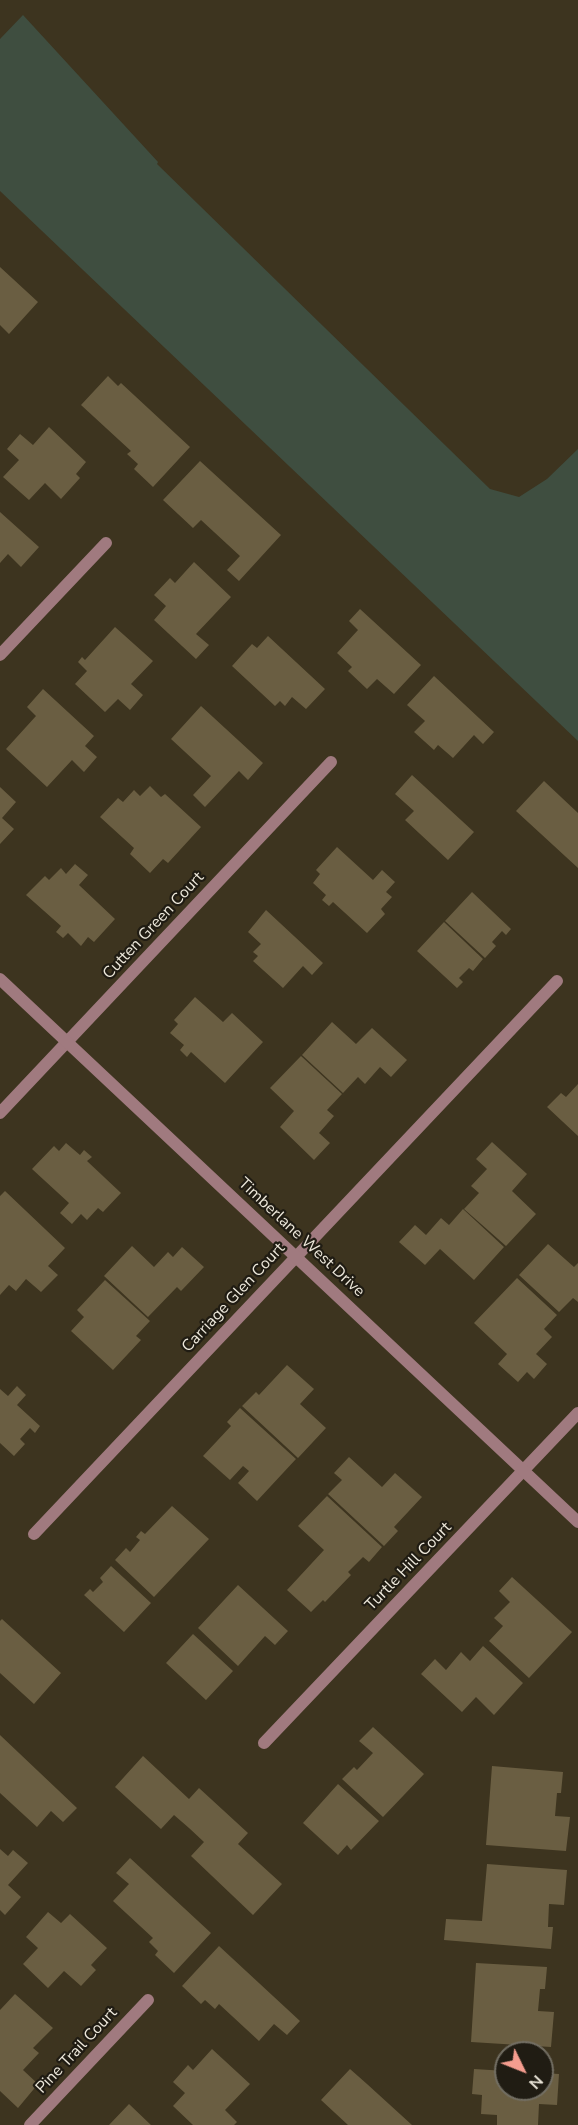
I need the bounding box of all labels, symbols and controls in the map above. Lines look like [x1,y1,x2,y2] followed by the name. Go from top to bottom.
[99,868,209,984] street label: Cutten Green Court
[234,1174,368,1302] street label: Timberlane West Drive
[178,1239,290,1357] street label: Carriage Glen Court
[362,1519,456,1615] street label: Turtle Hill Court
[32,2004,122,2098] street label: Pine Trail Court
[494,2041,554,2101] north arrow
[524,2070,548,2094] text: N

